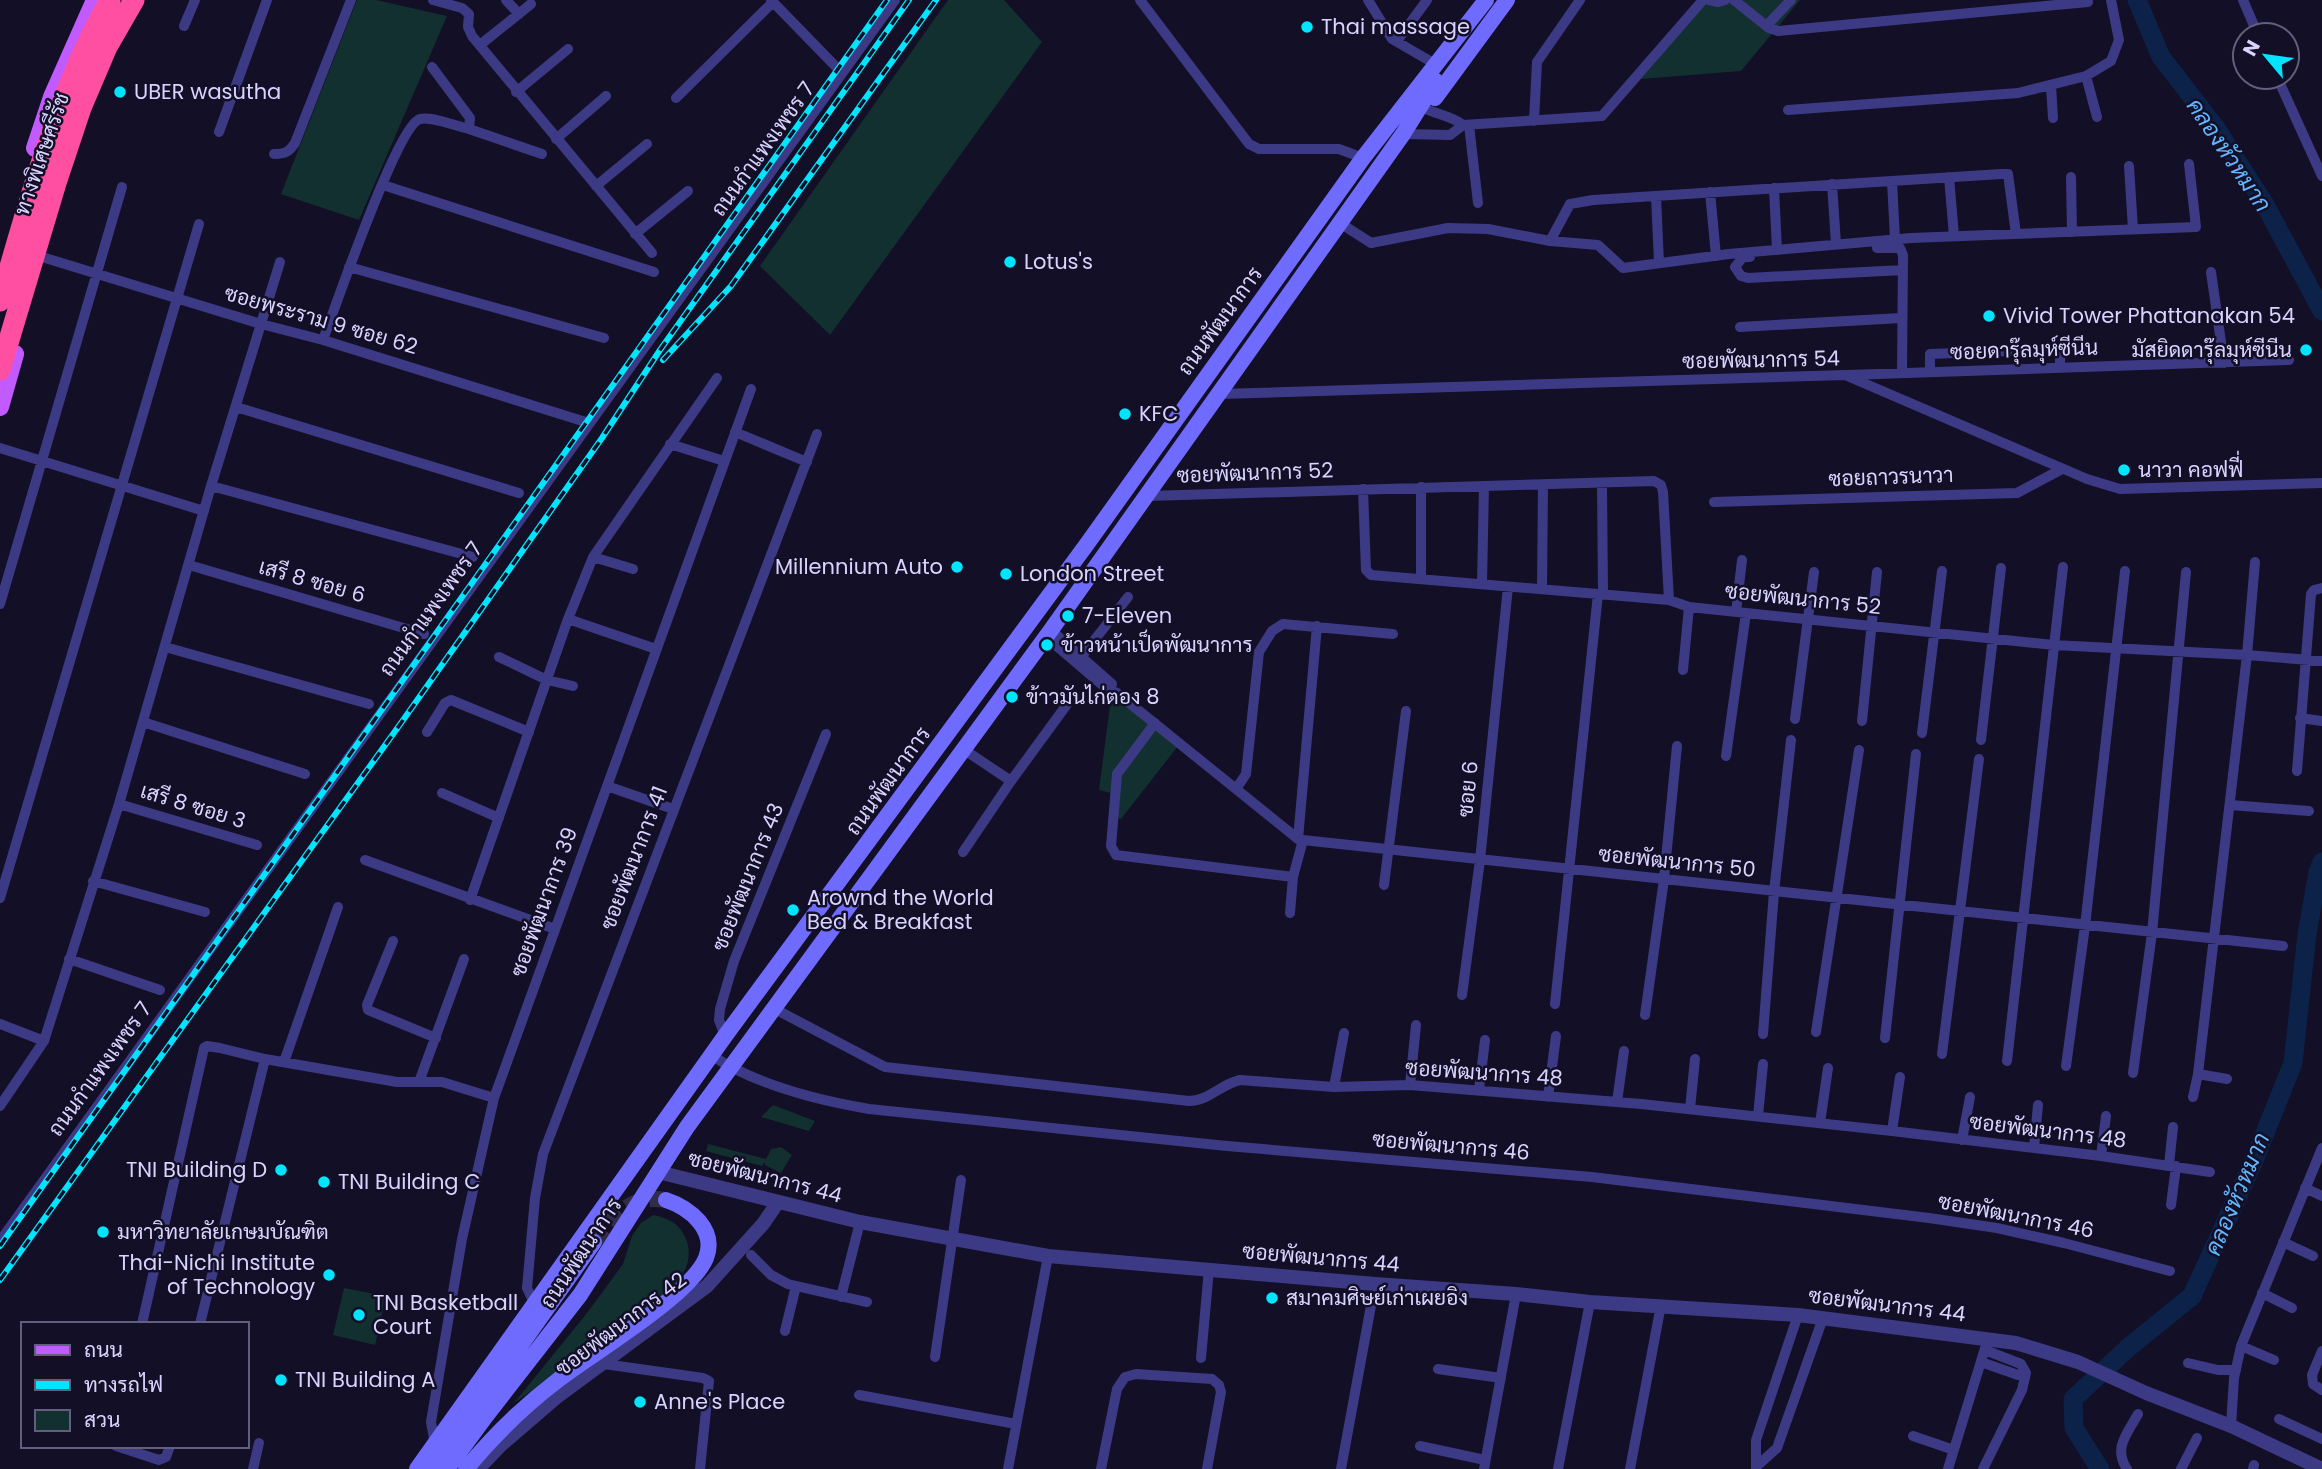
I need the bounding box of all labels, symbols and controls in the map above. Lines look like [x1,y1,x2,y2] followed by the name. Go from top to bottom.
[1321,12,1470,41] place label: Thai massage
[1299,19,1315,35] marker: Thai massage
[2231,21,2301,91] north arrow
[2236,35,2267,61] text: N
[704,76,821,222] street label: ถนนกำแพงเพชร 7
[134,77,281,106] place label: UBER wasutha
[112,84,128,100] marker: UBER wasutha
[7,89,76,219] street label: ทางพิเศษศรีรัช
[2179,92,2279,218] water label: คลองหัวหมาก
[1024,247,1093,276] place label: Lotus's
[1002,254,1018,270] marker: Lotus's
[1170,261,1269,381] street label: ถนนพัฒนาการ
[221,278,421,361] street label: ซอยพระราม 9 ซอย 62
[2003,301,2295,330] place label: Vivid Tower Phattanakan 54
[1981,308,1997,324] marker: Vivid Tower Phattanakan 54
[1949,332,2099,367] street label: ซอยดารุ๊ลมุห์ซีนีน
[2132,335,2292,364] place label: มัสยิดดารุ๊ลมุห์ซีนีน
[2298,342,2314,358] marker: มัสยิดดารุ๊ลมุห์ซีนีน
[1682,344,1840,375] street label: ซอยพัฒนาการ 54
[1139,399,1178,428] place label: KFC
[1117,406,1133,422] marker: KFC
[2138,450,2243,484] place label: นาวา คอฟฟี่
[1176,455,1334,490] street label: ซอยพัฒนาการ 52
[1828,460,1954,493] street label: ซอยถาวรนาวา
[2116,462,2132,478] marker: นาวา คอฟฟี่
[372,536,489,682] street label: ถนนกำแพงเพชร 7
[255,551,369,610] street label: เสรี 8 ซอย 6
[775,552,943,581] place label: Millennium Auto
[949,559,965,575] marker: Millennium Auto
[1020,559,1164,588] place label: London Street
[998,566,1014,582] marker: London Street
[1724,576,1883,621] street label: ซอยพัฒนาการ 52
[1082,601,1172,630] place label: 7-Eleven
[1060,608,1076,624] marker: 7-Eleven
[1061,629,1253,659] place label: ข้าวหน้าเป็ดพัฒนาการ
[1039,637,1055,653] marker: ข้าวหน้าเป็ดพัฒนาการ
[1026,682,1159,711] place label: ข้าวมันไก่ตอง 8
[1004,689,1020,705] marker: ข้าวมันไก่ตอง 8
[838,721,937,841] street label: ถนนพัฒนาการ
[1450,759,1485,818] street label: ซอย 6
[137,776,249,835] street label: เสรี 8 ซอย 3
[593,782,674,934] street label: ซอยพัฒนาการ 41
[705,799,790,955] street label: ซอยพัฒนาการ 43
[503,823,584,981] street label: ซอยพัฒนาการ 39
[1597,839,1757,884] street label: ซอยพัฒนาการ 50
[807,883,994,936] place label: Arownd the World Bed & Breakfast
[785,902,801,918] marker: Arownd the World Bed & Breakfast
[41,996,158,1142] street label: ถนนกำแพงเพชร 7
[1404,1053,1564,1092] street label: ซอยพัฒนาการ 48
[1968,1106,2128,1155] street label: ซอยพัฒนาการ 48
[1371,1124,1531,1167] street label: ซอยพัฒนาการ 46
[2197,1128,2277,1260] water label: คลองหัวหมาก
[685,1143,845,1210] street label: ซอยพัฒนาการ 44
[126,1155,267,1184] place label: TNI Building D
[273,1162,289,1178] marker: TNI Building D
[338,1167,480,1196] place label: TNI Building C
[316,1174,332,1190] marker: TNI Building C
[1936,1186,2096,1245] street label: ซอยพัฒนาการ 46
[533,1192,628,1314] street label: ถนนพัฒนาการ
[117,1217,329,1246] place label: มหาวิทยาลัยเกษมบัณฑิต
[95,1224,111,1240] marker: มหาวิทยาลัยเกษมบัณฑิต
[1241,1236,1401,1279] street label: ซอยพัฒนาการ 44
[118,1248,315,1301] place label: Thai-Nichi Institute of Technology
[549,1265,692,1382] street label: ซอยพัฒนาการ 42
[321,1267,337,1283] marker: Thai-Nichi Institute of Technology
[1807,1280,1967,1329] street label: ซอยพัฒนาการ 44
[1286,1283,1468,1312] place label: สมาคมศิษย์เก่าเผยอิง
[373,1288,518,1341] place label: TNI Basketball Court
[1264,1290,1280,1306] marker: สมาคมศิษย์เก่าเผยอิง
[351,1307,367,1323] marker: TNI Basketball Court
[21,1322,248,1448] legend
[84,1335,123,1364] text: ถนน
[295,1365,435,1394] place label: TNI Building A
[84,1370,163,1399] text: ทางรถไฟ
[273,1372,289,1388] marker: TNI Building A
[654,1387,785,1416] place label: Anne's Place
[632,1394,648,1410] marker: Anne's Place
[84,1405,120,1434] text: สวน

